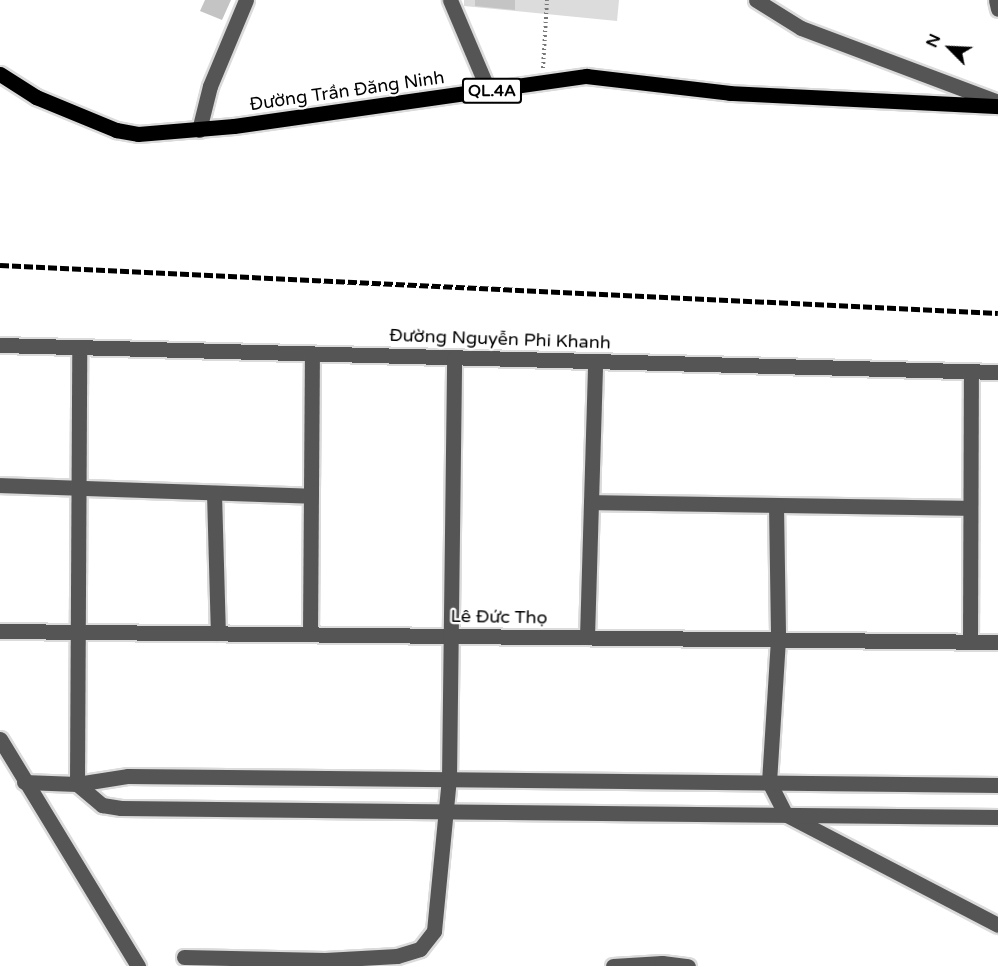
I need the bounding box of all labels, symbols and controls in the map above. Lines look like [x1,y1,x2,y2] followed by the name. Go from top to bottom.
[920,18,980,78] north arrow
[922,31,945,51] text: N
[248,67,446,115] street label: Đường Trần Đăng Ninh
[460,78,524,104] road number: QL.4A
[389,324,611,354] street label: Đường Nguyễn Phi Khanh
[450,605,548,629] street label: Lê Đức Thọ

